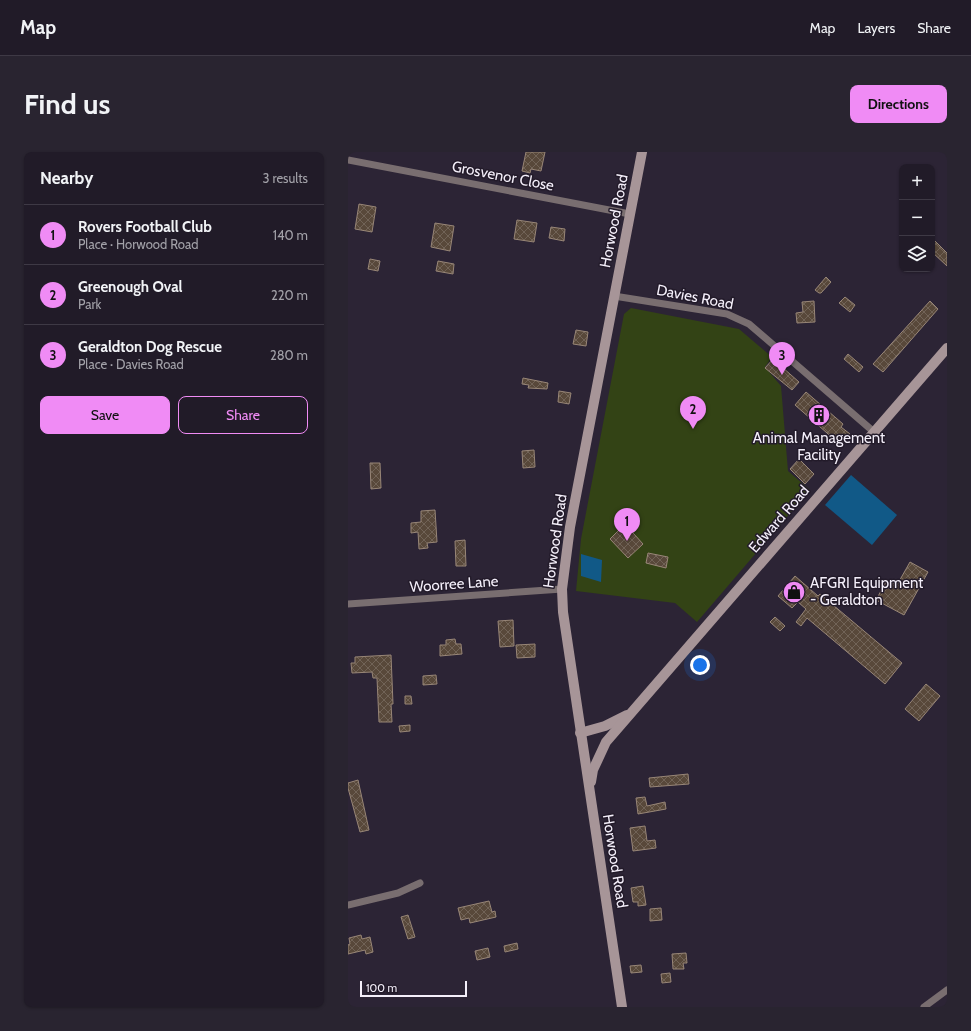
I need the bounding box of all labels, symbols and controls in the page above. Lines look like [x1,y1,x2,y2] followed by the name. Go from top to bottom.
[20,16,56,39] text: Map
[810,19,835,37] text: Map
[857,19,895,37] text: Layers
[917,19,951,37] text: Share
[850,85,947,123] button: Directions
[24,87,110,121] text: Find us
[450,157,556,195] street label: Grosvenor Close
[899,164,935,272] map controls
[899,164,935,200] button: +
[40,168,93,188] text: Nearby
[262,170,308,186] text: 3 results
[596,173,632,269] street label: Horwood Road
[899,200,935,236] button: −
[78,218,212,236] text: Rovers Football Club
[51,227,55,243] text: 1
[273,227,308,243] text: 140 m
[78,236,198,252] text: Place · Horwood Road
[899,236,935,272] button: layers
[78,278,183,296] text: Greenough Oval
[655,281,735,313] street label: Davies Road
[50,287,56,303] text: 2
[271,287,308,303] text: 220 m
[78,296,101,312] text: Park
[78,338,222,356] text: Geraldton Dog Rescue
[769,342,795,375] pin: 3
[49,347,57,363] text: 3
[270,347,308,363] text: 280 m
[78,356,184,372] text: Place · Davies Road
[40,396,170,434] button: Save
[178,396,308,434] button: Share
[680,396,706,429] pin: 2
[806,402,832,428] building icon: Animal Management Facility
[753,429,885,464] place label: Animal Management Facility
[745,482,813,556] street label: Edward Road
[539,493,571,589] street label: Horwood Road
[614,508,640,541] pin: 1
[409,572,499,596] street label: Woorree Lane
[810,574,923,609] place label: AFGRI Equipment - Geraldton
[781,579,807,605] shop icon: AFGRI Equipment - Geraldton
[690,655,710,675] your location
[599,813,631,909] street label: Horwood Road
[360,979,467,998] scale bar
[366,981,397,995] text: 100 m

